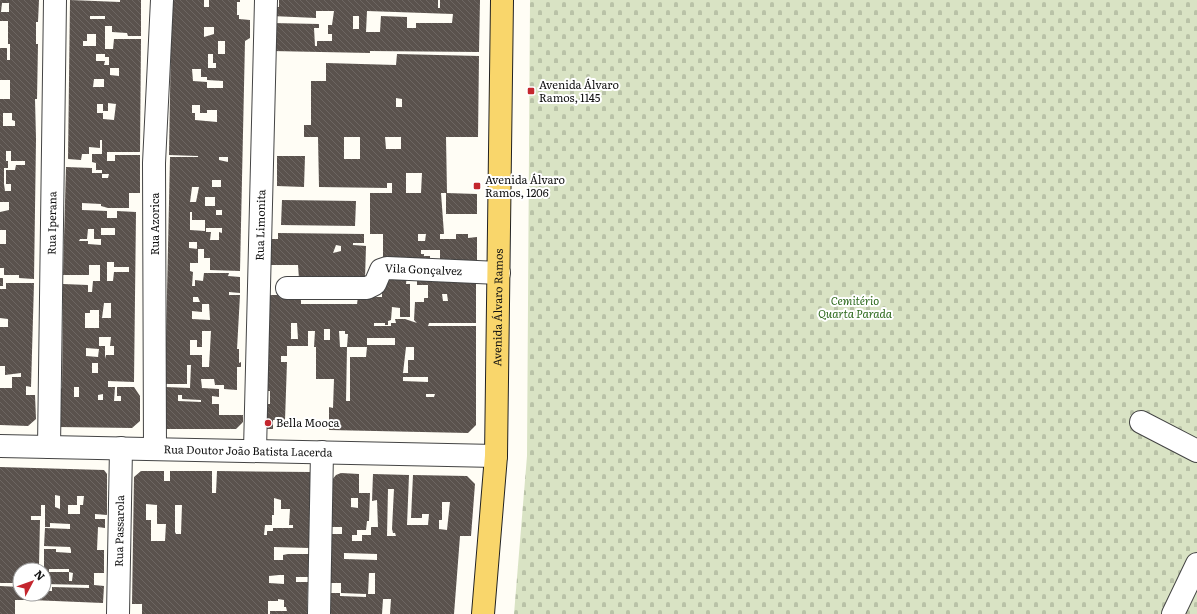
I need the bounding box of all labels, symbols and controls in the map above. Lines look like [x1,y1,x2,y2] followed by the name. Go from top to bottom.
[539,76,619,105] place label: Avenida Álvaro Ramos, 1145
[526,86,536,96] marker: Avenida Álvaro Ramos, 1145
[485,171,565,200] place label: Avenida Álvaro Ramos, 1206
[472,181,482,191] marker: Avenida Álvaro Ramos, 1206
[251,189,268,261] street label: Rua Limonita
[43,191,59,255] street label: Rua Iperana
[146,193,162,255] street label: Rua Azorica
[488,249,506,366] street label: Avenida Álvaro Ramos
[385,259,463,278] street label: Vila Gonçalvez
[818,292,893,321] park label: Cemitério Quarta Parada
[276,414,339,430] place label: Bella Mooca
[263,418,273,428] marker: Bella Mooca
[163,440,333,460] street label: Rua Doutor João Batista Lacerda
[110,495,127,567] street label: Rua Passarola
[12,562,52,602] north arrow
[31,566,49,584] text: N

